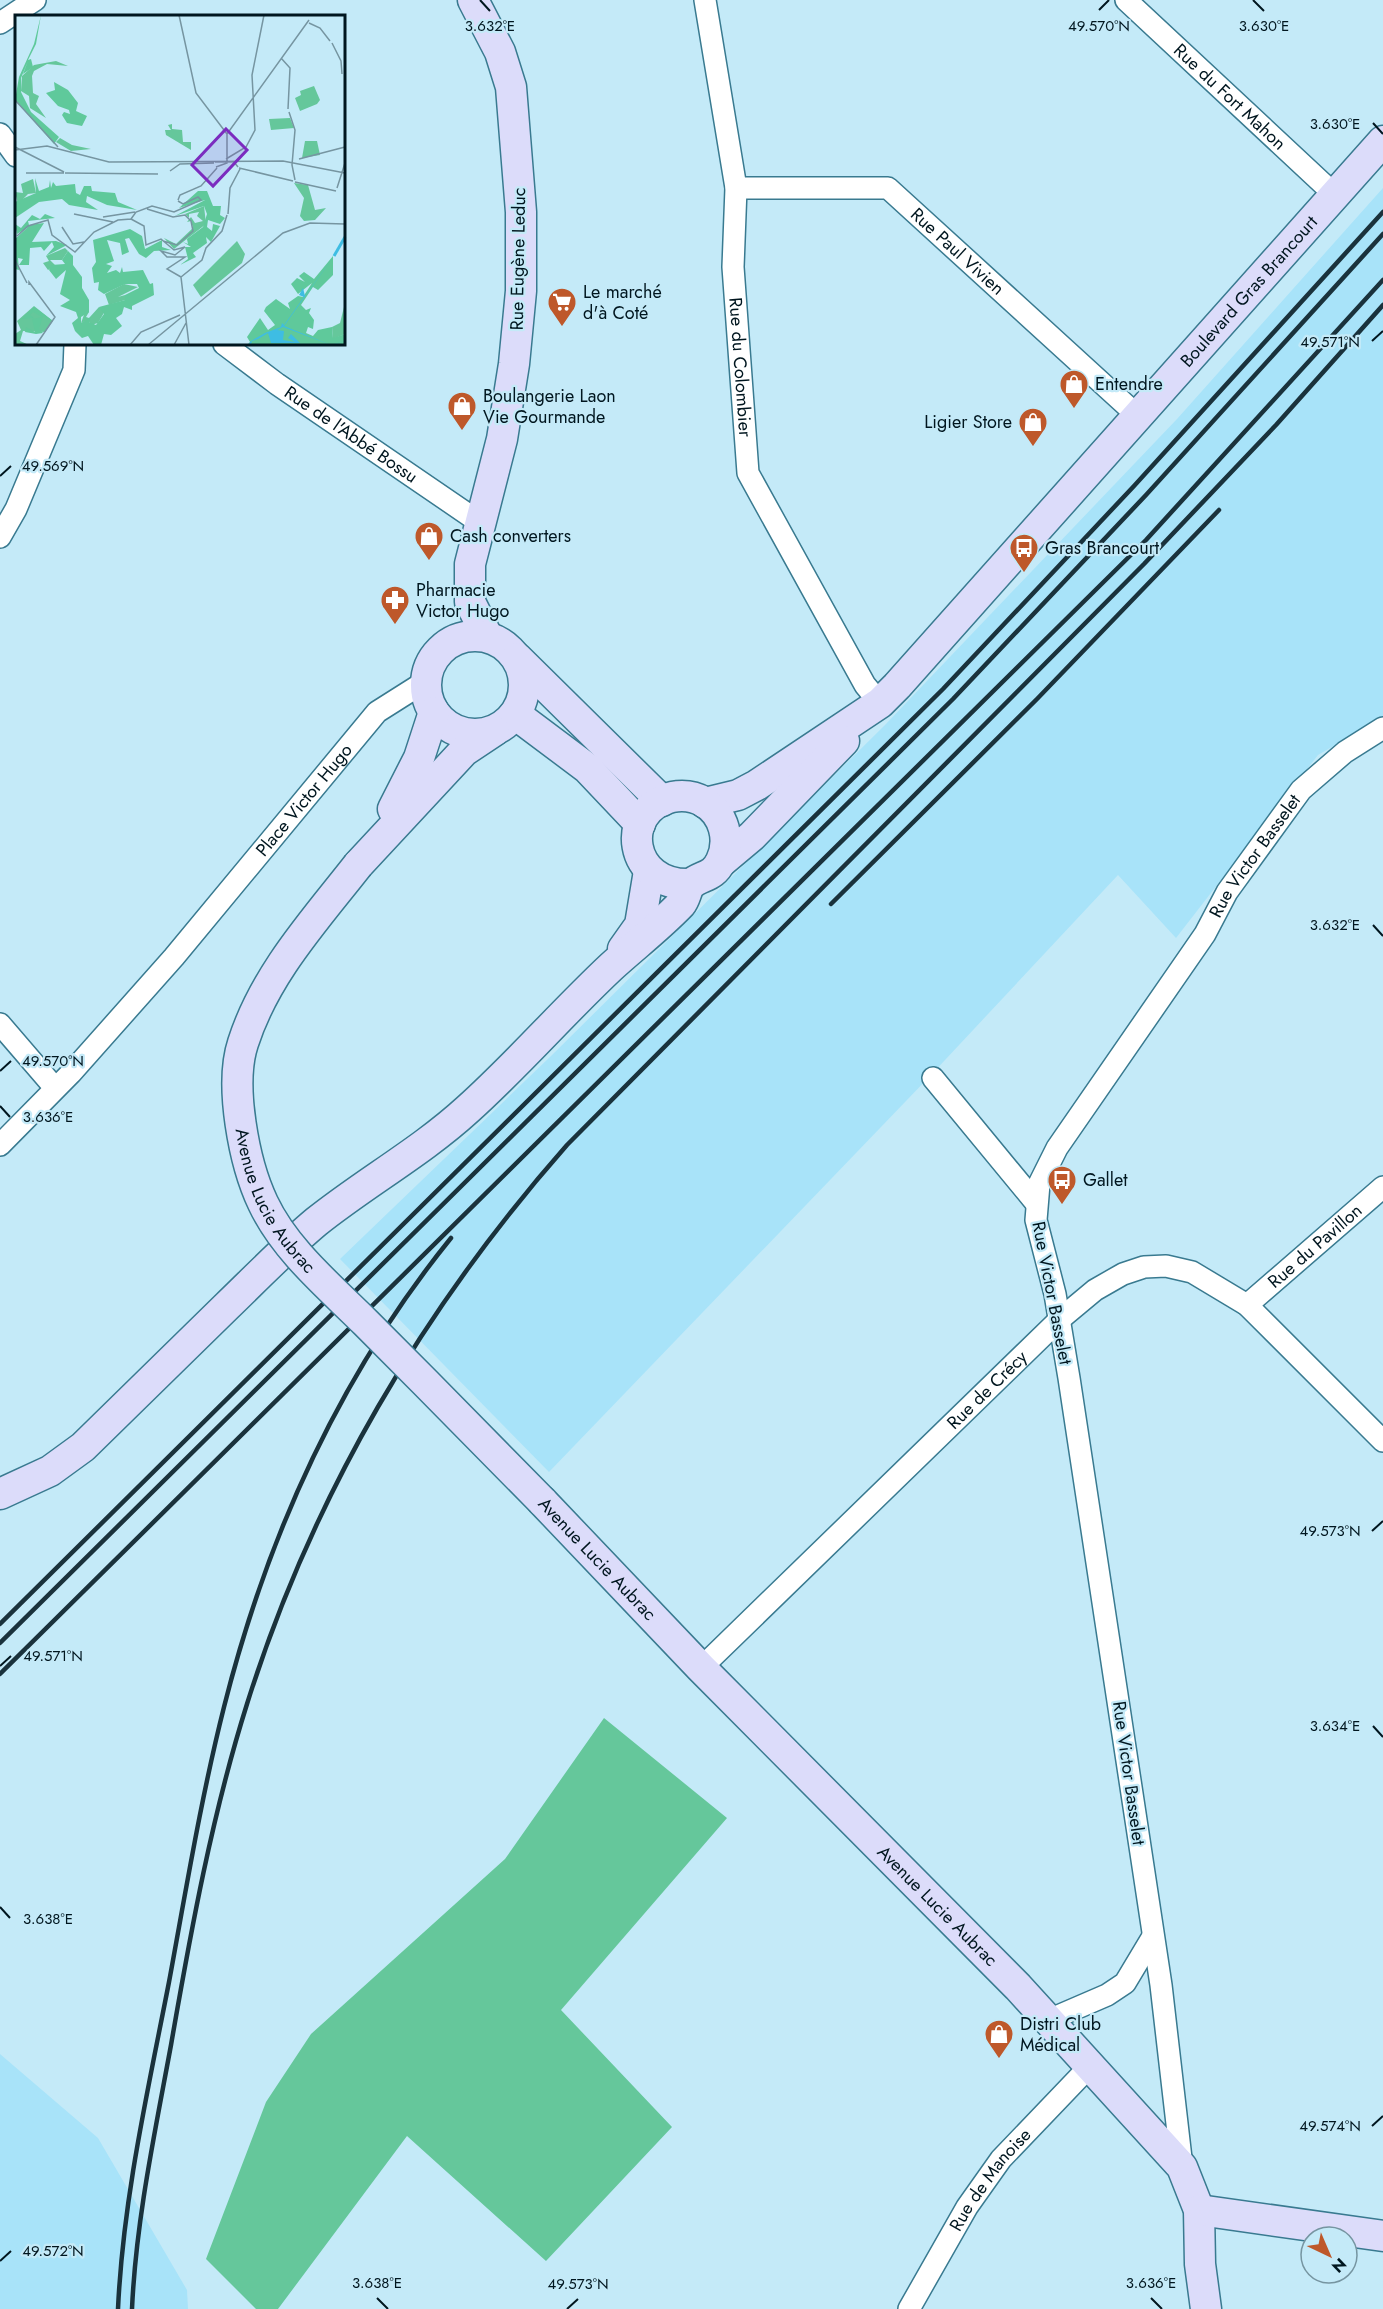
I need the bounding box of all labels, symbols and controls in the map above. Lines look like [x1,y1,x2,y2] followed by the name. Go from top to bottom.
[15,15,345,345] inset map
[465,15,515,37] text: 3.632°E
[1068,15,1130,37] text: 49.570°N
[1239,15,1289,37] text: 3.630°E
[1168,38,1292,156] street label: Rue du Fort Mahon
[1310,113,1360,135] text: 3.630°E
[504,187,532,331] street label: Rue Eugène Leduc
[905,202,1010,301] street label: Rue Paul Vivien
[1174,209,1324,373] street label: Boulevard Gras Brancourt
[583,279,662,326] place label: Le marché d'à Coté
[546,286,578,328] supermarket icon: Le marché d'à Coté
[722,296,758,439] street label: Rue du Colombier
[1300,331,1360,353] text: 49.571°N
[1058,368,1090,410] shop icon: Entendre
[1095,371,1163,397] place label: Entendre
[279,380,423,489] street label: Rue de l'Abbé Bossu
[483,383,616,430] place label: Boulangerie Laon Vie Gourmande
[446,390,478,432] shop icon: Boulangerie Laon Vie Gourmande
[1017,406,1049,448] shop icon: Ligier Store
[924,409,1012,435] place label: Ligier Store
[22,455,84,477] text: 49.569°N
[413,520,445,562] shop icon: Cash converters
[450,523,571,549] place label: Cash converters
[1008,532,1040,574] bus stop icon: Gras Brancourt
[1045,535,1160,561] place label: Gras Brancourt
[416,577,509,624] place label: Pharmacie Victor Hugo
[379,584,411,626] pharmacy icon: Pharmacie Victor Hugo
[250,738,359,862] street label: Place Victor Hugo
[1203,788,1307,922] street label: Rue Victor Basselet
[1310,914,1360,936] text: 3.632°E
[22,1050,84,1072] text: 49.570°N
[23,1106,73,1128] text: 3.636°E
[229,1126,322,1279] street label: Avenue Lucie Aubrac
[1046,1164,1078,1206] bus stop icon: Gallet
[1083,1167,1128,1193] place label: Gallet
[1262,1198,1368,1294] street label: Rue du Pavillon
[1025,1219,1079,1367] street label: Rue Victor Basselet
[941,1345,1033,1435] street label: Rue de Crécy
[532,1492,662,1626] street label: Avenue Lucie Aubrac
[1299,1520,1361,1542] text: 49.573°N
[23,1645,83,1667] text: 49.571°N
[1106,1699,1152,1847] street label: Rue Victor Basselet
[1310,1715,1360,1737] text: 3.634°E
[871,1840,1004,1972] street label: Avenue Lucie Aubrac
[23,1908,73,1930] text: 3.638°E
[1020,2011,1101,2058] place label: Distri Club Médical
[983,2018,1015,2060] shop icon: Distri Club Médical
[1299,2115,1361,2137] text: 49.574°N
[943,2122,1037,2236] street label: Rue de Manoise
[1299,2225,1359,2285] north arrow
[22,2240,84,2262] text: 49.572°N
[1327,2253,1352,2278] text: N
[352,2272,402,2294] text: 3.638°E
[1126,2272,1176,2294] text: 3.636°E
[547,2273,609,2295] text: 49.573°N

